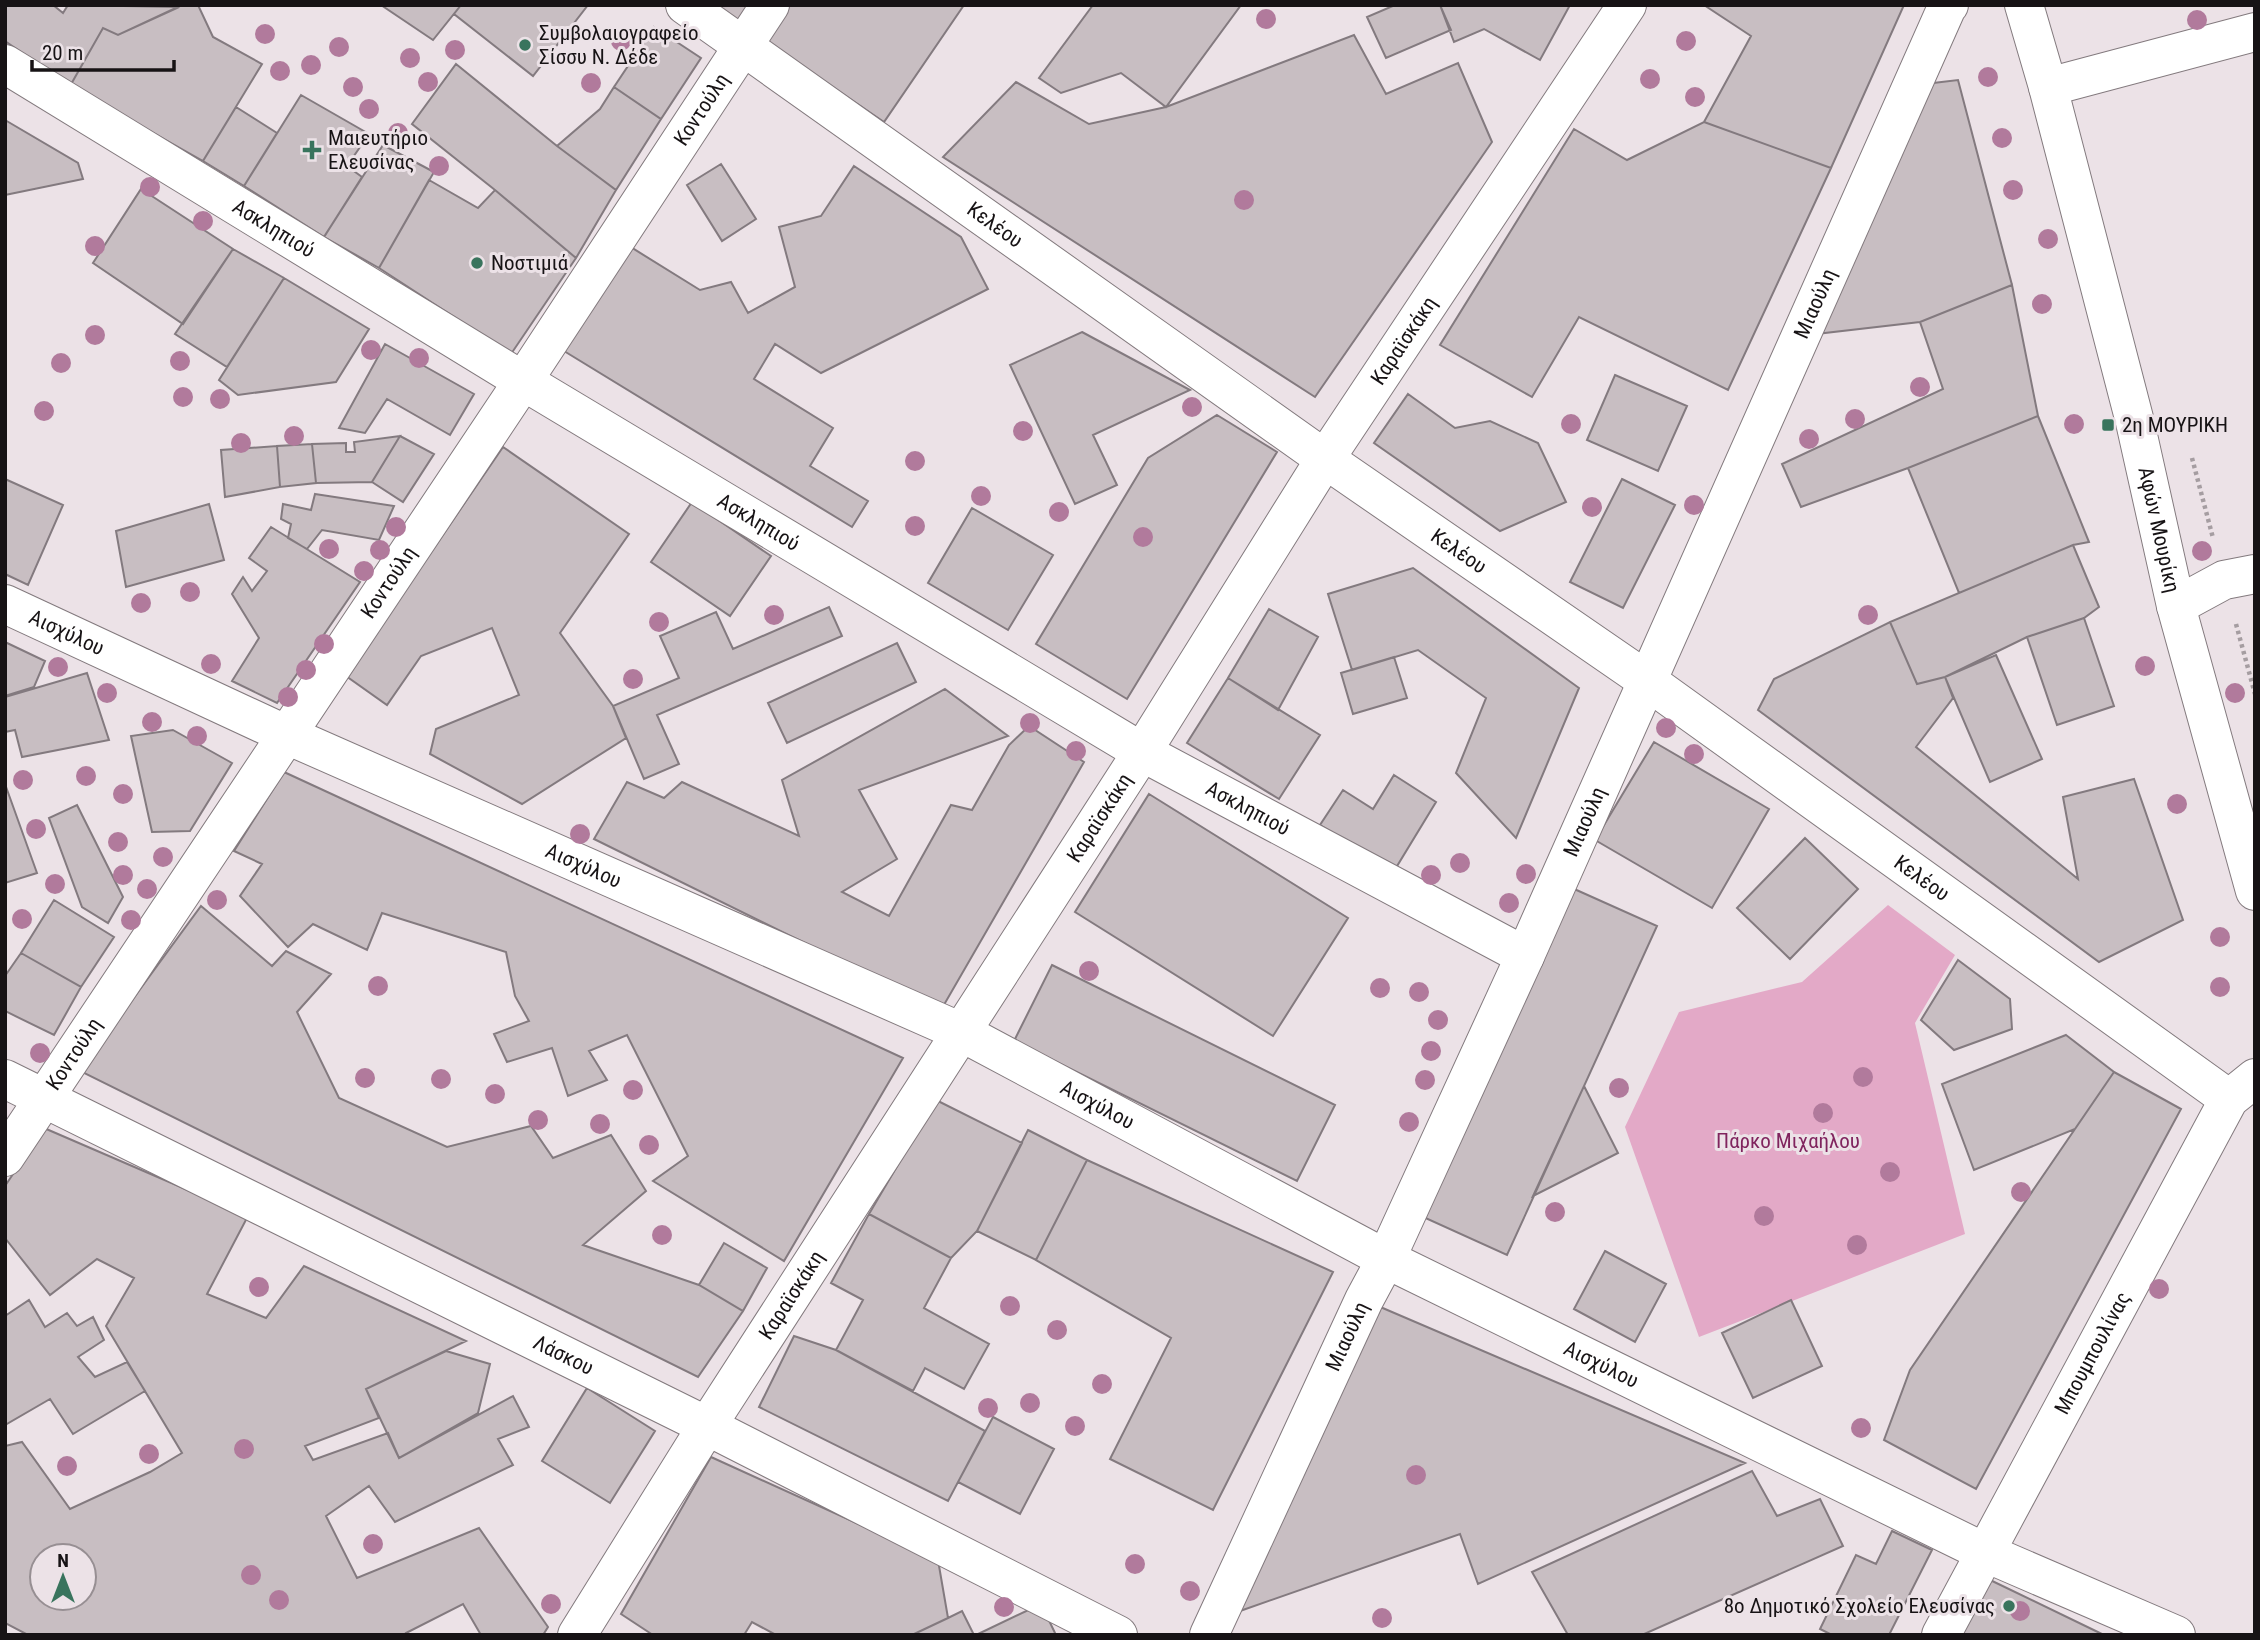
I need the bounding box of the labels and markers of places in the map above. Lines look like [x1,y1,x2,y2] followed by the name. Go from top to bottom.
[539,21,699,69] place label: Συμβολαιογραφείο Σίσσυ Ν. Δέδε
[517,37,533,53] marker: Συμβολαιογραφείο Σίσσυ Ν. Δέδε
[328,126,428,174] place label: Μαιευτήριο Ελευσίνας
[302,140,322,160] marker: Μαιευτήριο Ελευσίνας
[491,251,569,275] place label: Νοστιμιά
[469,255,485,271] marker: Νοστιμιά
[2122,413,2228,437] place label: 2η ΜΟΥΡΙΚΗ
[2100,417,2116,433] marker: 2η ΜΟΥΡΙΚΗ
[1724,1594,1995,1618] place label: 8ο Δημοτικό Σχολείο Ελευσίνας
[2001,1598,2017,1614] marker: 8ο Δημοτικό Σχολείο Ελευσίνας

